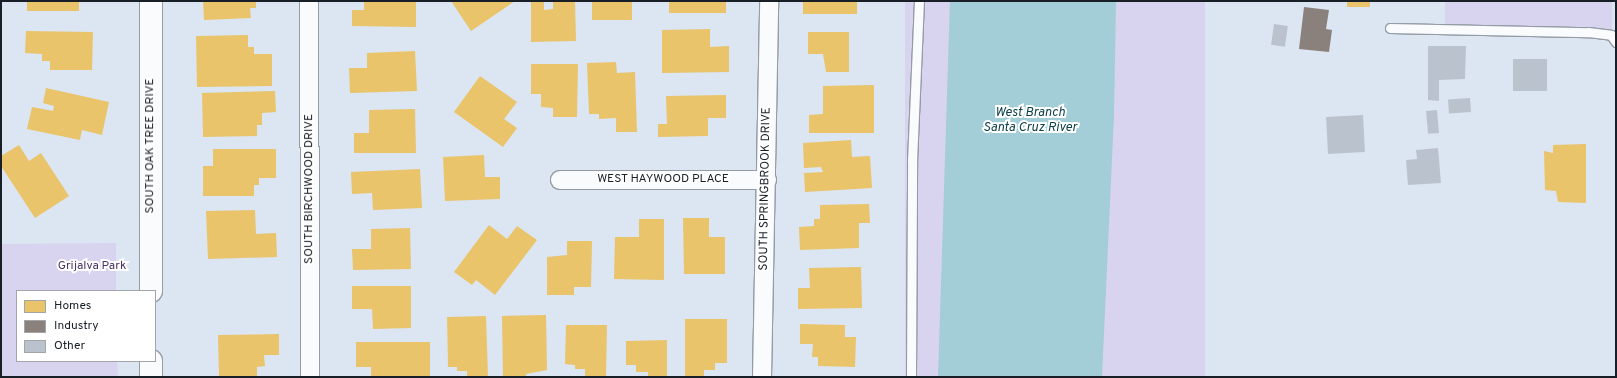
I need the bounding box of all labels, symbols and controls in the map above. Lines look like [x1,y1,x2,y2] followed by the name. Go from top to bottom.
[144,78,158,214] street label: SOUTH OAK TREE DRIVE
[983,106,1077,137] water label: West Branch Santa Cruz River
[757,107,775,271] street label: SOUTH SPRINGBROOK DRIVE
[303,114,317,264] street label: SOUTH BIRCHWOOD DRIVE
[597,173,729,187] street label: WEST HAYWOOD PLACE
[58,260,126,274] park label: Grijalva Park
[16,290,156,362] legend
[54,298,91,314] text: Homes
[54,318,99,334] text: Industry
[54,338,85,354] text: Other

